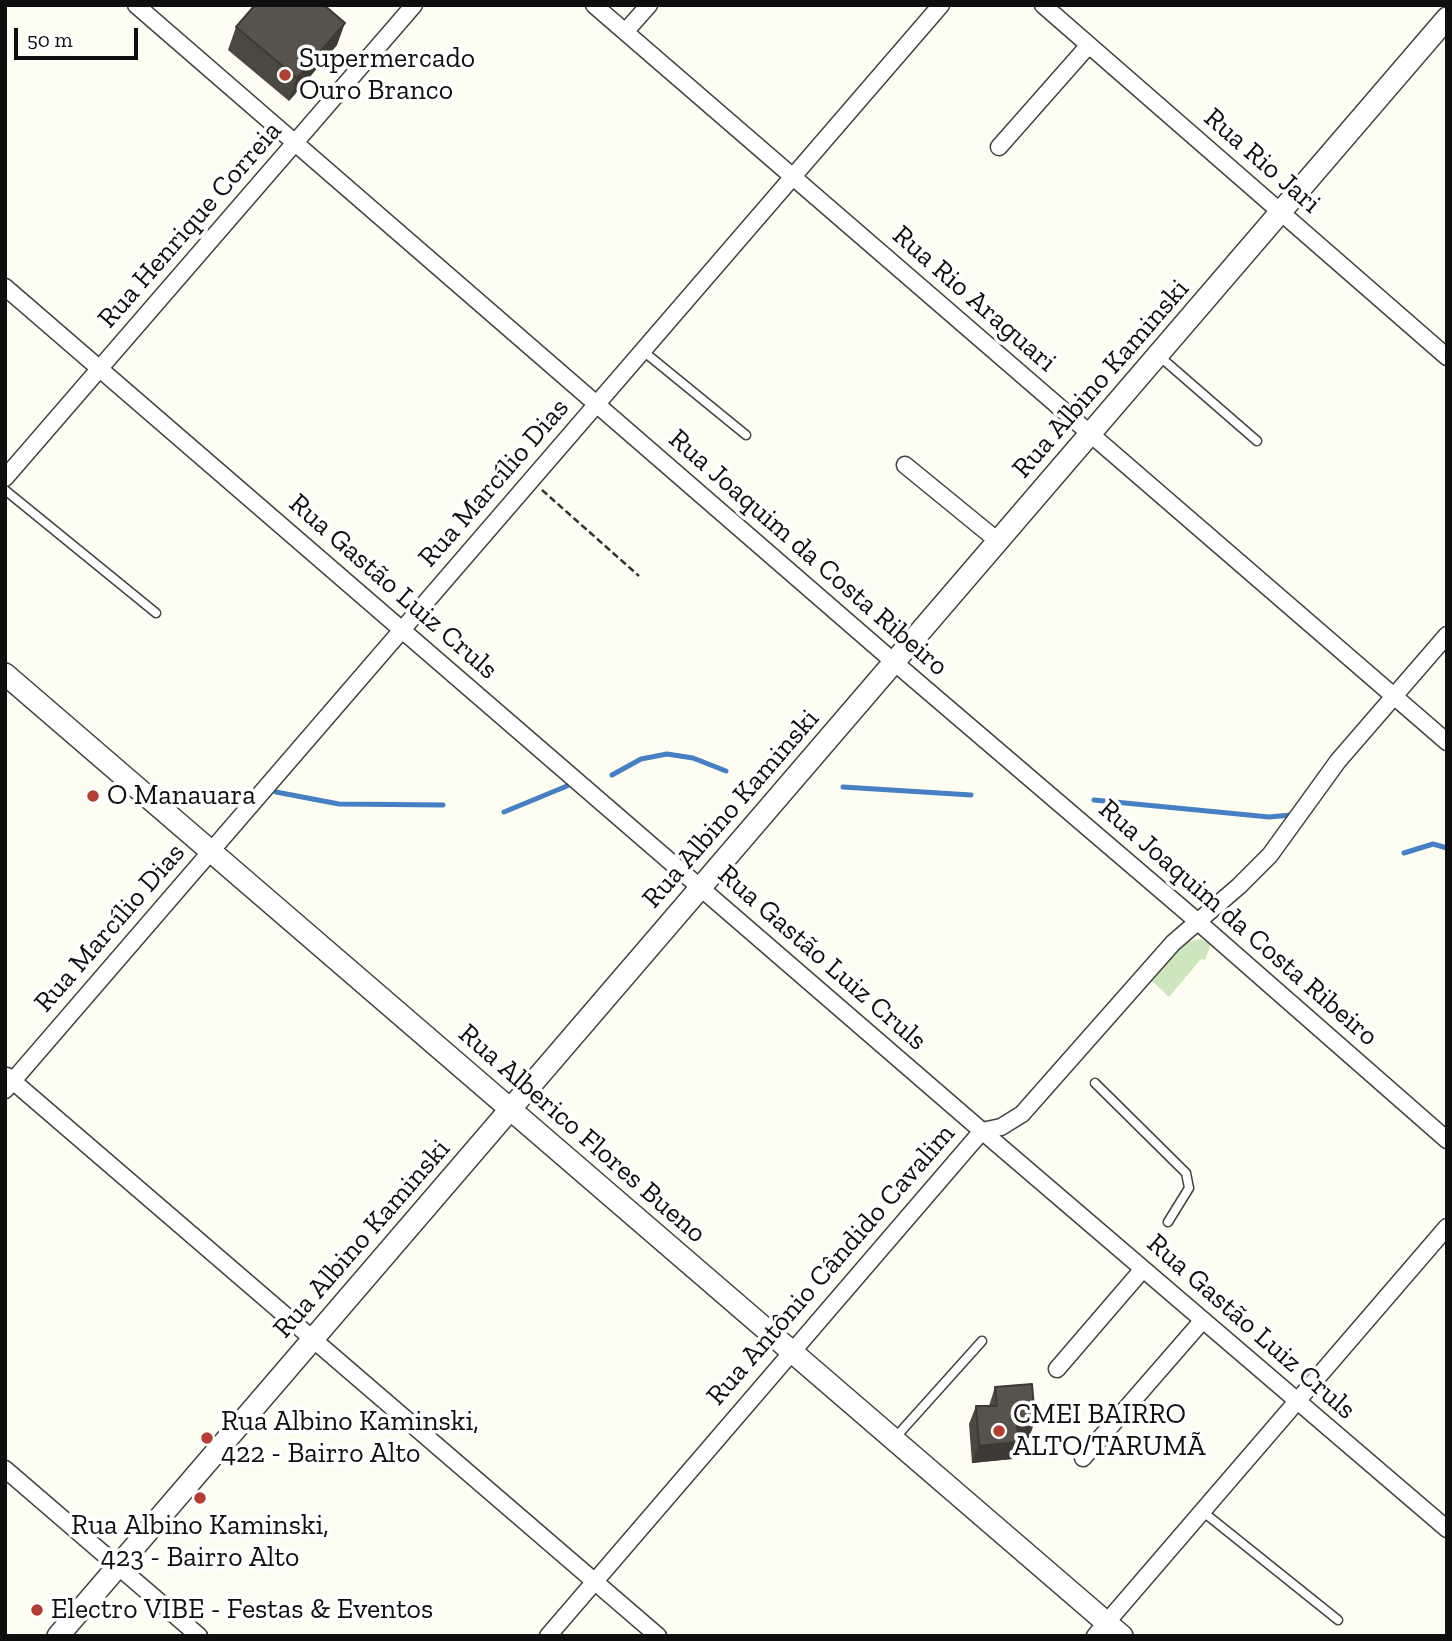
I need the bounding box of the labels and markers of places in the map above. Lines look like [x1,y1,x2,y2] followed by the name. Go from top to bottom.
[299,42,475,108] place label: Supermercado Ouro Branco
[277,67,293,83] marker: Supermercado Ouro Branco
[107,779,256,813] place label: O Manauara
[85,788,101,804] marker: O Manauara
[1013,1398,1205,1464] place label: CMEI BAIRRO ALTO/TARUMÃ
[221,1405,479,1471] place label: Rua Albino Kaminski, 422 - Bairro Alto
[991,1423,1007,1439] marker: CMEI BAIRRO ALTO/TARUMÃ
[199,1430,215,1446] marker: Rua Albino Kaminski, 422 - Bairro Alto
[192,1490,208,1506] marker: Rua Albino Kaminski, 423 - Bairro Alto
[71,1509,329,1575] place label: Rua Albino Kaminski, 423 - Bairro Alto
[51,1593,433,1627] place label: Electro VIBE - Festas & Eventos
[29,1602,45,1618] marker: Electro VIBE - Festas & Eventos

